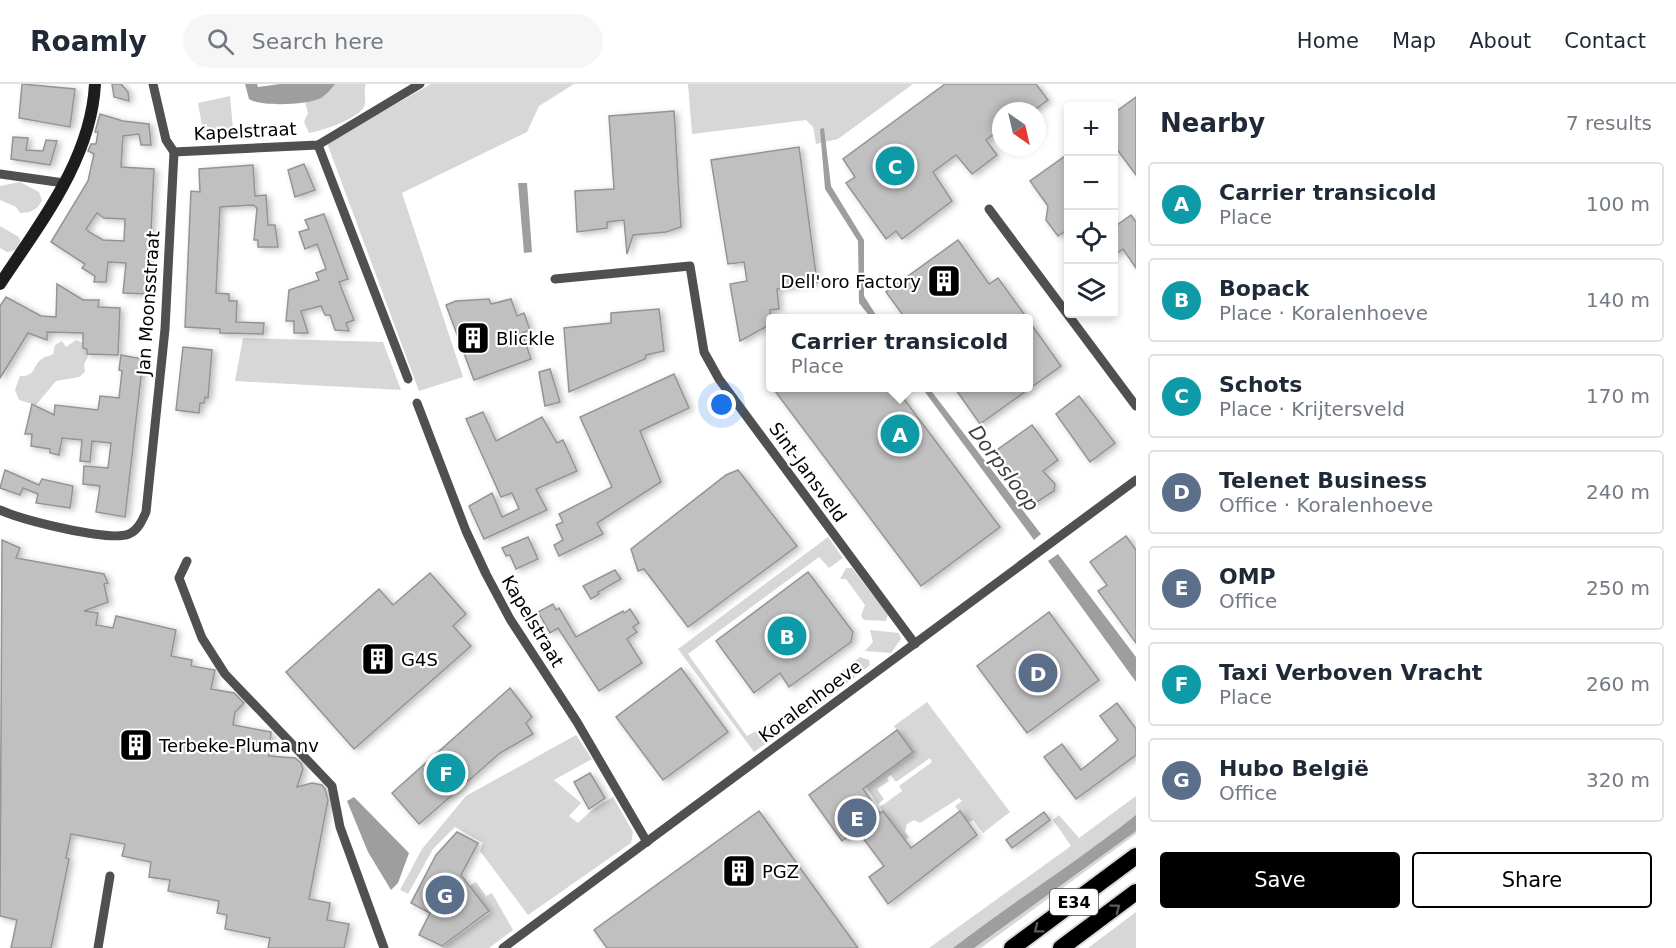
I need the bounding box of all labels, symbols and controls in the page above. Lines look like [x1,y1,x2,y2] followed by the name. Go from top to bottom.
[183,14,603,68] search box
[30,25,147,58] text: Roamly
[204,25,237,58] icon: search
[252,29,384,54] text: Search here
[1297,29,1359,53] text: Home
[1392,29,1436,53] text: Map
[1469,29,1531,53] text: About
[1564,29,1646,53] text: Contact
[992,102,1046,156] north arrow
[1064,102,1118,318] map controls
[1064,102,1118,156] button: +
[1160,108,1265,138] text: Nearby
[1566,111,1652,135] text: 7 results
[193,118,297,144] street label: Kapelstraat
[876,144,914,188] pin: C
[1064,156,1118,210] button: −
[1219,180,1437,205] text: Carrier transicold
[1174,192,1189,216] text: A
[1586,192,1650,216] text: 100 m
[1219,205,1272,229] text: Place
[1064,210,1118,264] button: locate
[132,230,164,377] street label: Jan Moonsstraat
[926,263,962,299] building icon: Dell'oro Factory
[1064,264,1118,318] button: layers
[781,271,921,292] place label: Dell'oro Factory
[1219,276,1309,301] text: Bopack
[1174,288,1189,312] text: B
[1586,288,1650,312] text: 140 m
[1219,301,1428,325] text: Place · Koralenhoeve
[766,314,1033,392] popup
[455,320,491,356] building icon: Blickle
[496,328,555,349] place label: Blickle
[791,329,1008,354] text: Carrier transicold
[791,354,844,378] text: Place
[1219,372,1302,397] text: Schots
[1174,384,1189,408] text: C
[1586,384,1650,408] text: 170 m
[707,390,736,419] your location
[1219,397,1405,421] text: Place · Krijtersveld
[880,412,920,456] pin: A
[765,418,851,526] street label: Sint-Jansveld
[964,420,1044,516] water label: Dorpsloop
[1219,468,1427,493] text: Telenet Business
[1173,480,1190,504] text: D
[1586,480,1650,504] text: 240 m
[1219,493,1433,517] text: Office · Koralenhoeve
[1219,564,1276,589] text: OMP
[497,571,569,671] street label: Kapelstraat
[1175,576,1188,600] text: E
[1586,576,1650,600] text: 250 m
[1219,589,1277,613] text: Office
[768,614,806,658] pin: B
[360,641,396,677] building icon: G4S
[401,649,438,670] place label: G4S
[1018,650,1058,696] pin: D
[755,656,865,746] street label: Koralenhoeve
[1219,660,1482,685] text: Taxi Verboven Vracht
[1175,672,1188,696] text: F
[1586,672,1650,696] text: 260 m
[1219,685,1272,709] text: Place
[118,727,154,763] building icon: Terbeke-Pluma nv
[158,735,319,756] place label: Terbeke-Pluma nv
[426,750,466,796] pin: F
[1219,756,1369,781] text: Hubo België
[1173,768,1190,792] text: G
[1586,768,1650,792] text: 320 m
[1219,781,1277,805] text: Office
[838,796,876,840] pin: E
[1160,852,1400,908] button: Save
[1412,852,1652,908] button: Share
[721,853,757,889] building icon: PGZ
[762,861,799,882] place label: PGZ
[426,872,464,918] pin: G
[1050,889,1098,915] road number: E34
[1109,904,1120,915] one-way arrow
[1034,921,1045,932] one-way arrow

